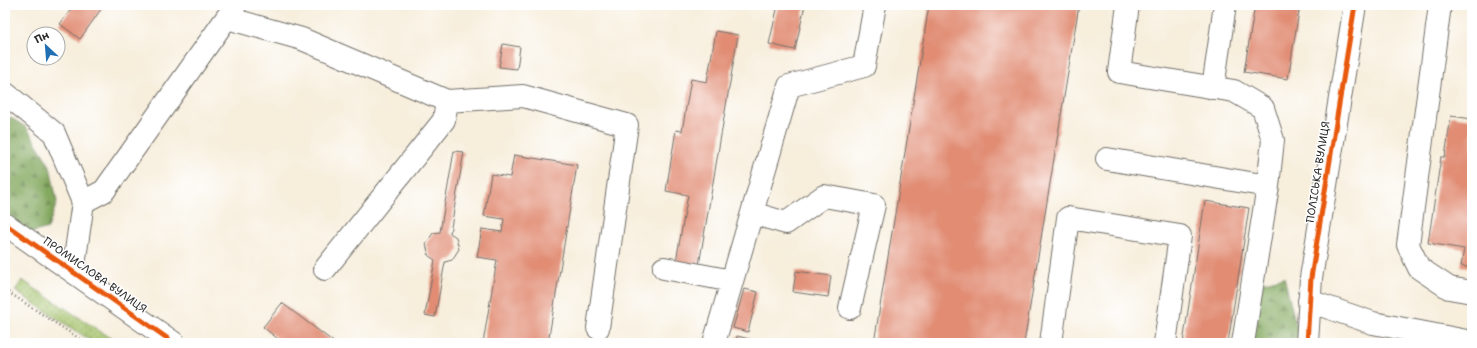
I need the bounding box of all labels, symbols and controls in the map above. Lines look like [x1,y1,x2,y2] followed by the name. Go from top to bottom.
[26,26,66,66] north arrow
[32,28,52,47] text: Пн
[1303,120,1333,224] street label: ПОЛІСЬКА ВУЛИЦЯ
[40,234,150,316] street label: ПРОМИСЛОВА ВУЛИЦЯ

